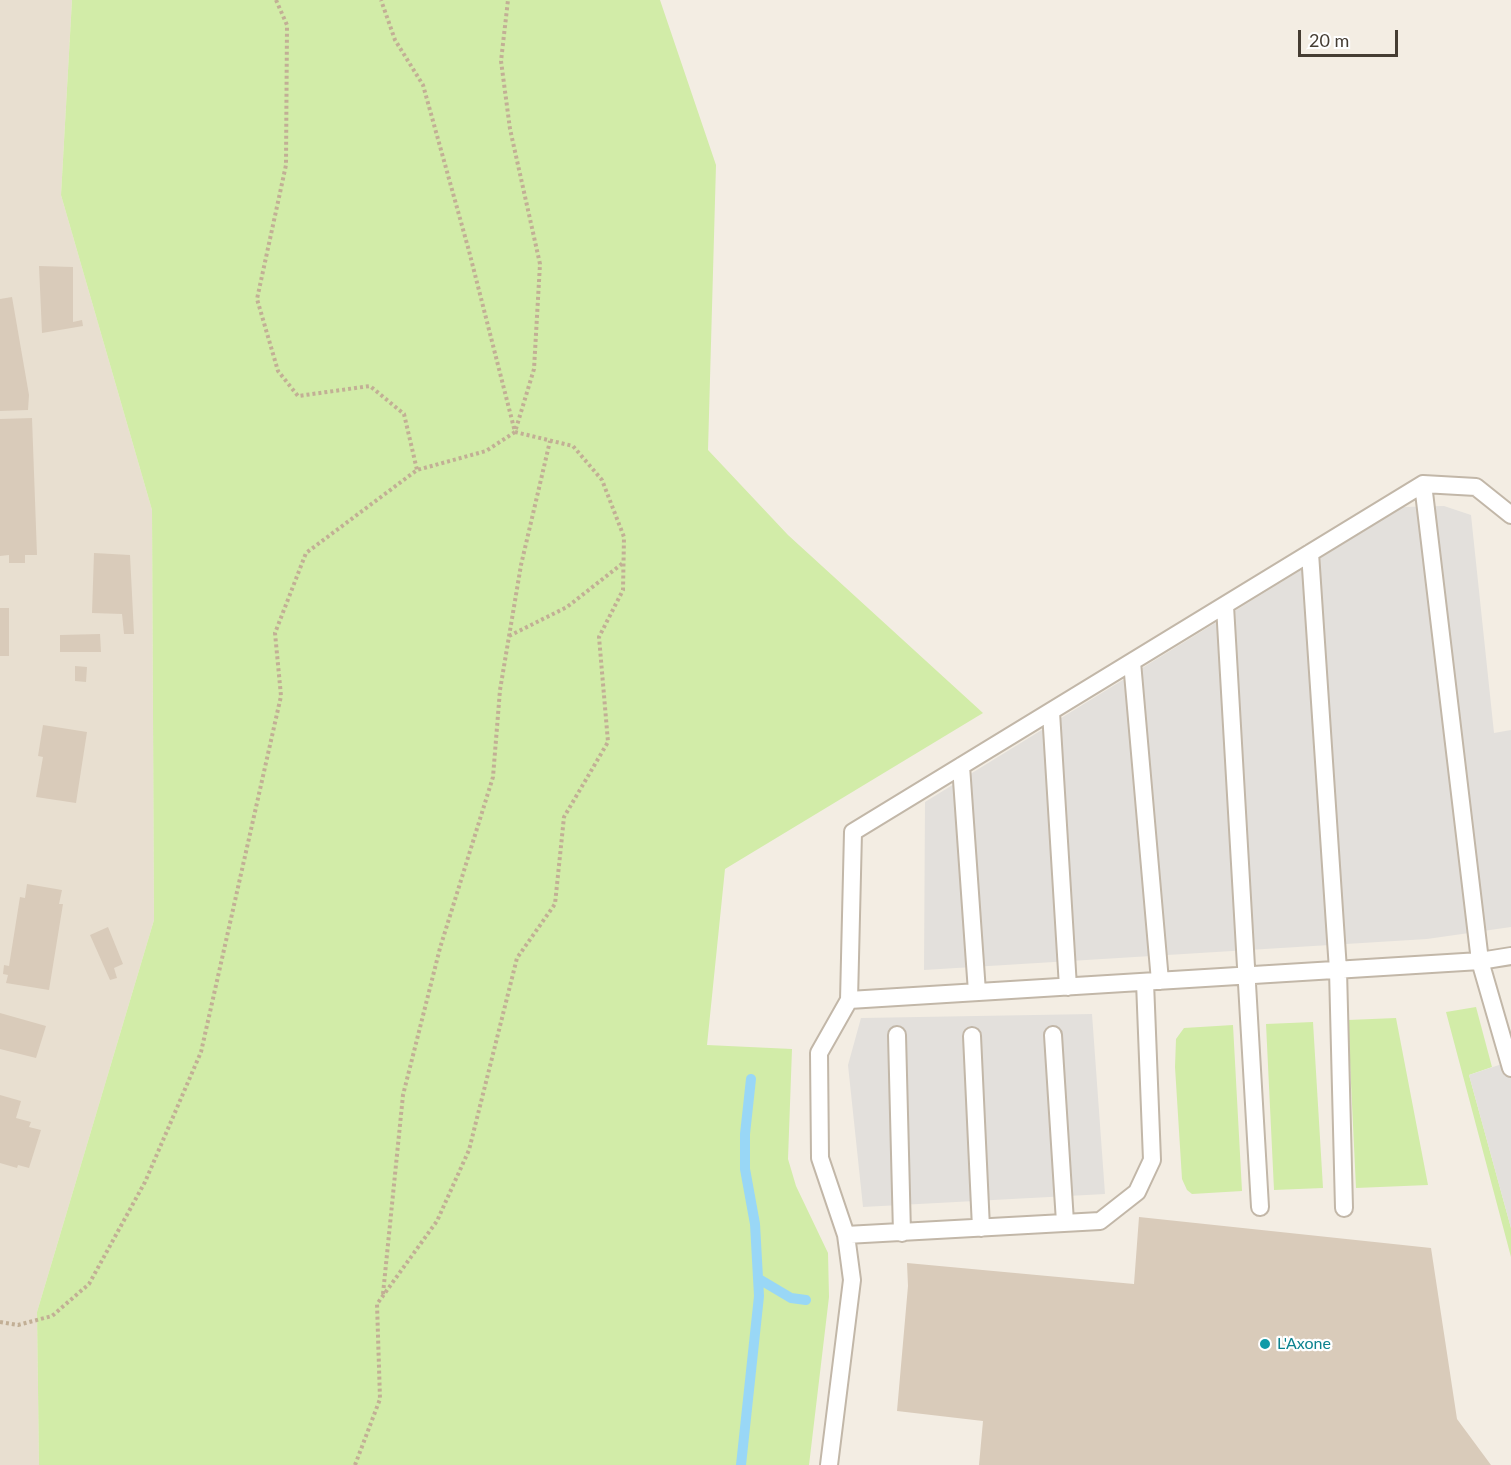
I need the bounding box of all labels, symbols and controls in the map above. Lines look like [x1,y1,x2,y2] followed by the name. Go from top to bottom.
[1301,18,1402,56] scale bar
[1309,29,1349,51] text: 20 m
[1277,1334,1331,1354] place label: L'Axone
[1258,1337,1272,1351] marker: L'Axone

